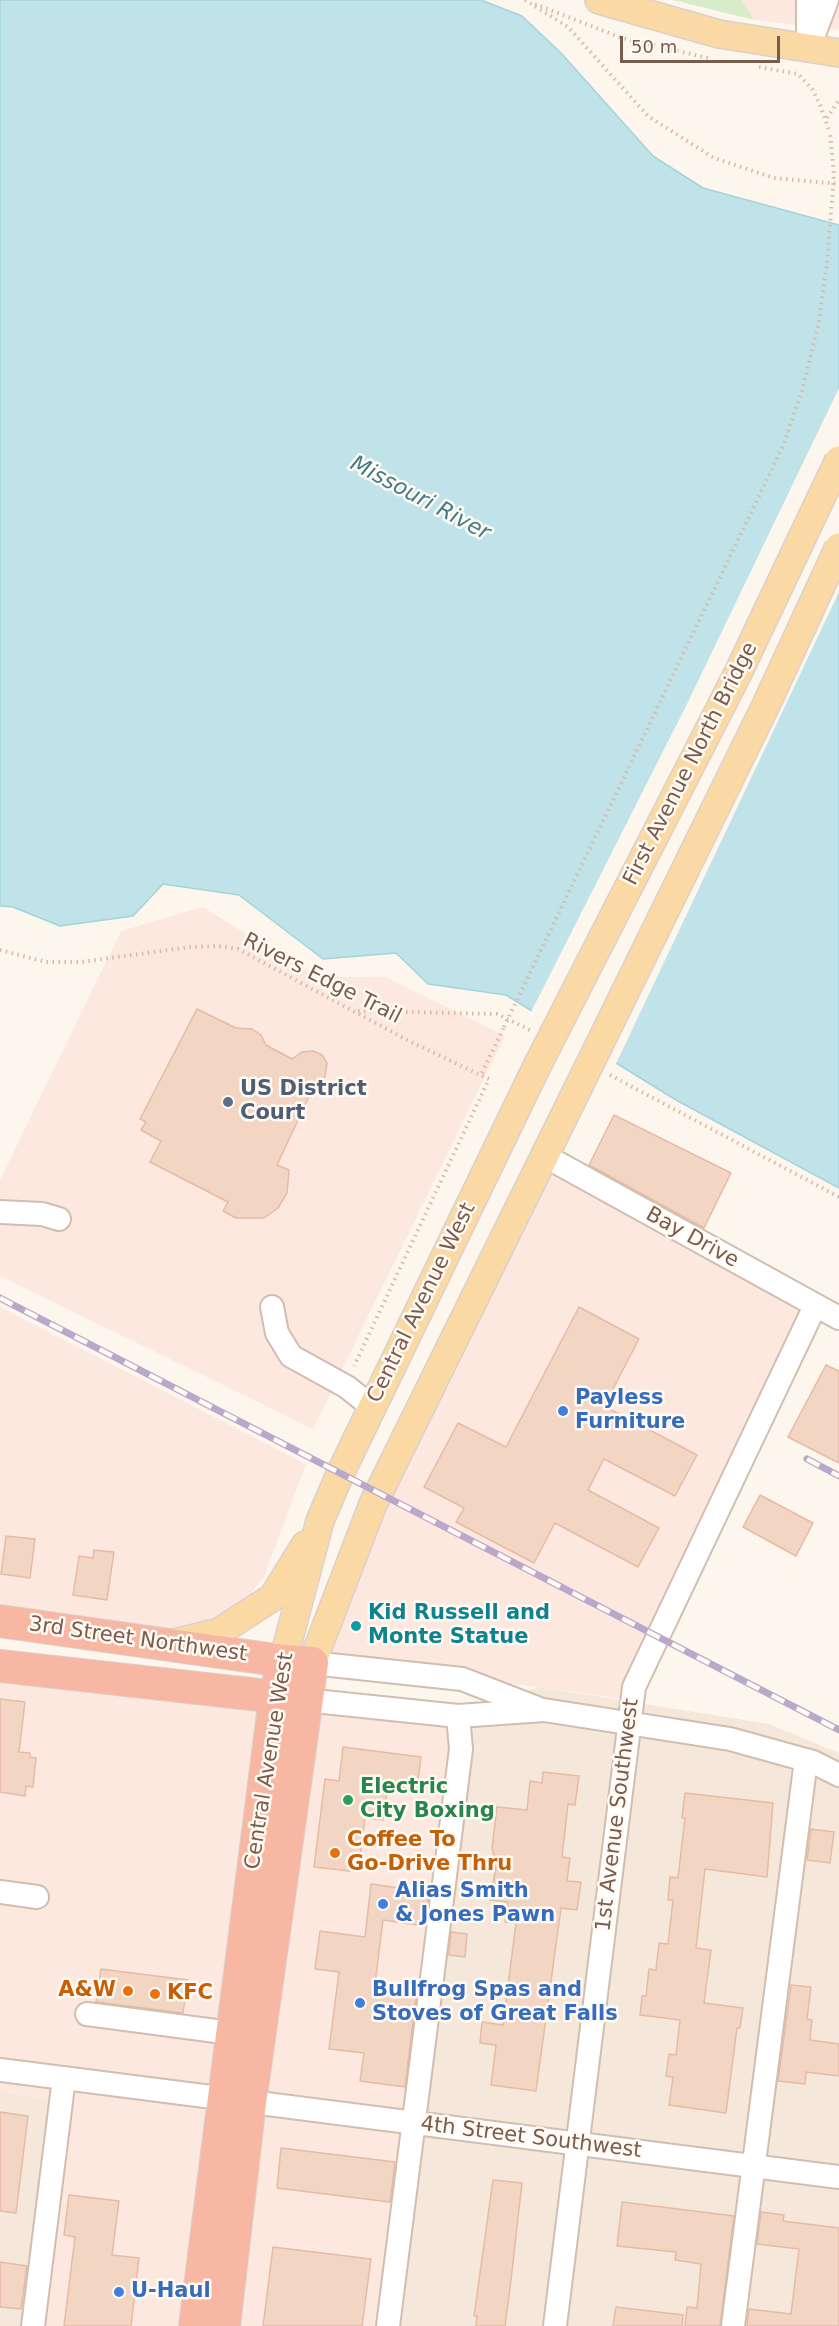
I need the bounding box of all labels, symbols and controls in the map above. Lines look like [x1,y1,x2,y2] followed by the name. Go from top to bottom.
[623,24,784,62] scale bar
[631,36,677,57] text: 50 m
[346,451,494,547] water label: Missouri River
[619,638,763,890] street label: First Avenue North Bridge
[239,928,405,1030] street label: Rivers Edge Trail
[240,1077,367,1127] place label: US District Court
[221,1095,235,1109] marker: US District Court
[363,1199,481,1407] street label: Central Avenue West
[641,1202,743,1274] street label: Bay Drive
[575,1386,685,1436] place label: Payless Furniture
[556,1404,570,1418] marker: Payless Furniture
[368,1601,550,1651] place label: Kid Russell and Monte Statue
[27,1612,249,1668] street label: 3rd Street Northwest
[349,1619,363,1633] marker: Kid Russell and Monte Statue
[240,1651,300,1871] street label: Central Avenue West
[591,1697,645,1933] street label: 1st Avenue Southwest
[360,1775,495,1825] place label: Electric City Boxing
[341,1793,355,1807] marker: Electric City Boxing
[347,1828,512,1878] place label: Coffee To Go-Drive Thru
[328,1846,342,1860] marker: Coffee To Go-Drive Thru
[395,1879,555,1929] place label: Alias Smith & Jones Pawn
[376,1897,390,1911] marker: Alias Smith & Jones Pawn
[58,1978,116,2004] place label: A&W
[372,1978,618,2028] place label: Bullfrog Spas and Stoves of Great Falls
[167,1981,213,2007] place label: KFC
[121,1984,135,1998] marker: A&W
[148,1987,162,2001] marker: KFC
[353,1996,367,2010] marker: Bullfrog Spas and Stoves of Great Falls
[419,2112,643,2164] street label: 4th Street Southwest
[131,2279,211,2305] place label: U-Haul
[112,2285,126,2299] marker: U-Haul

